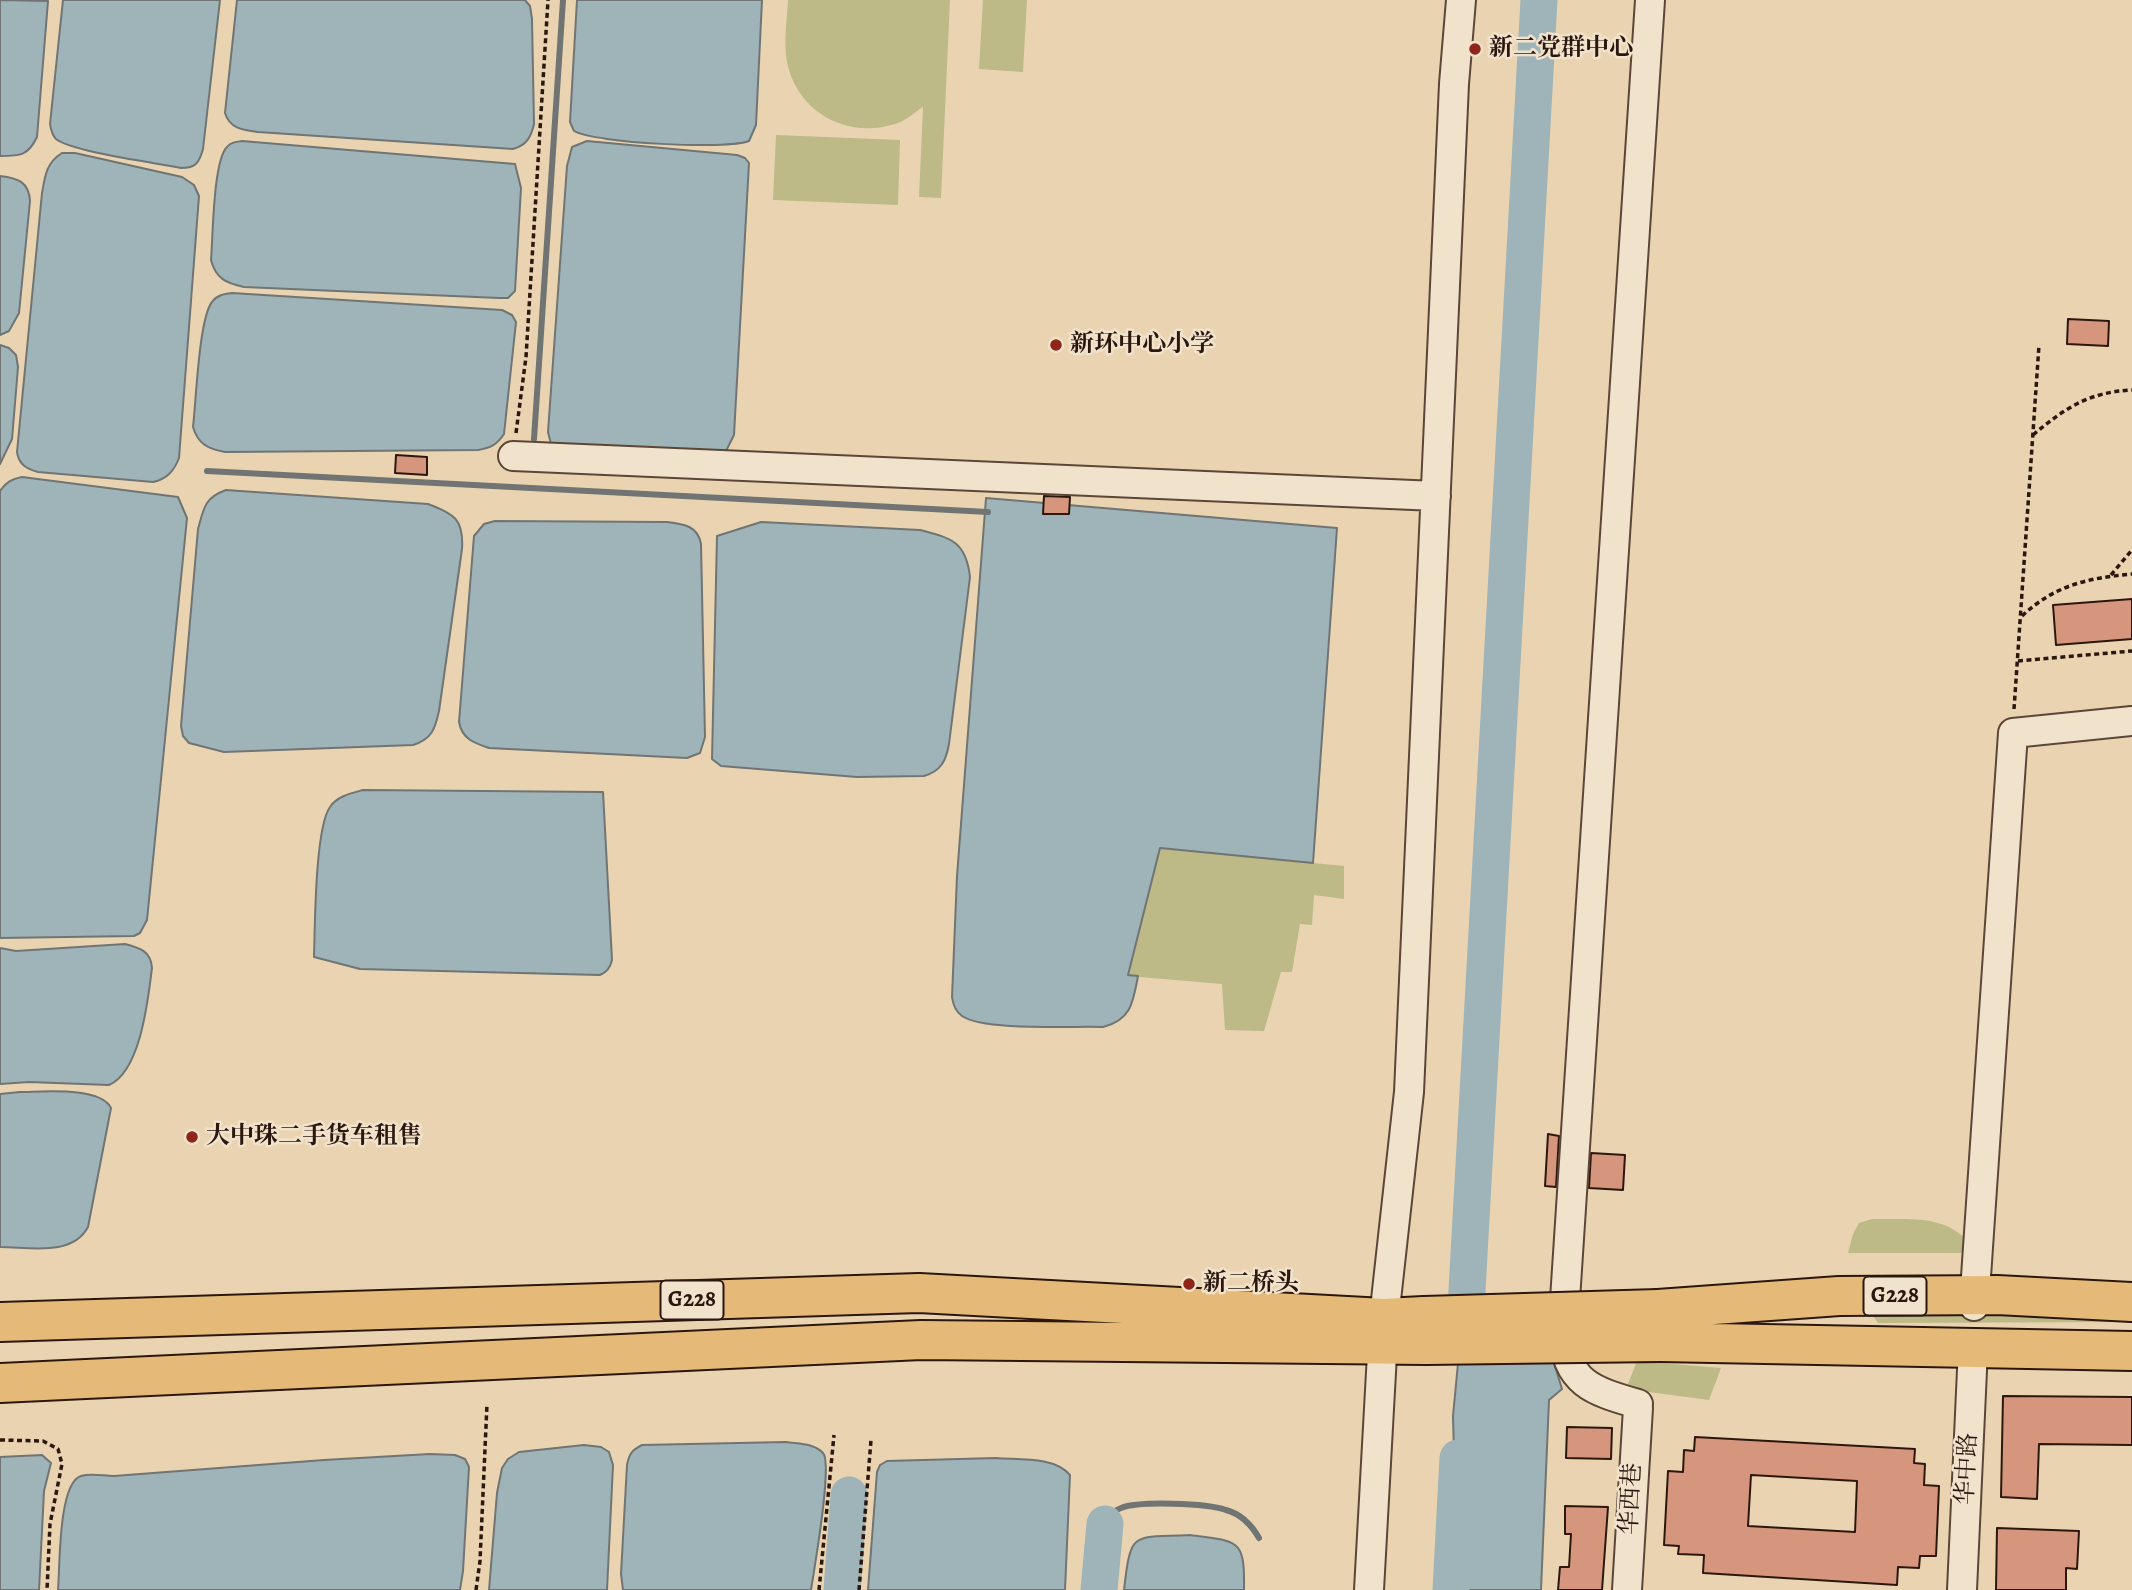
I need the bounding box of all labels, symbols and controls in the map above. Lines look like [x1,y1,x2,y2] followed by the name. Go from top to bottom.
[1489,35,1633,63] place label: 新二党群中心
[1467,41,1483,57] marker: 新二党群中心
[1070,331,1214,359] place label: 新环中心小学
[1048,337,1064,353] marker: 新环中心小学
[206,1123,422,1151] place label: 大中珠二手货车租售
[184,1129,200,1145] marker: 大中珠二手货车租售
[1203,1270,1299,1298] place label: 新二桥头
[1181,1276,1197,1292] marker: 新二桥头
[1864,1276,1926,1316] road number: G228
[660,1280,724,1320] road number: G228
[1952,1432,1984,1506] street label: 华中路
[1616,1462,1648,1536] street label: 华西巷

